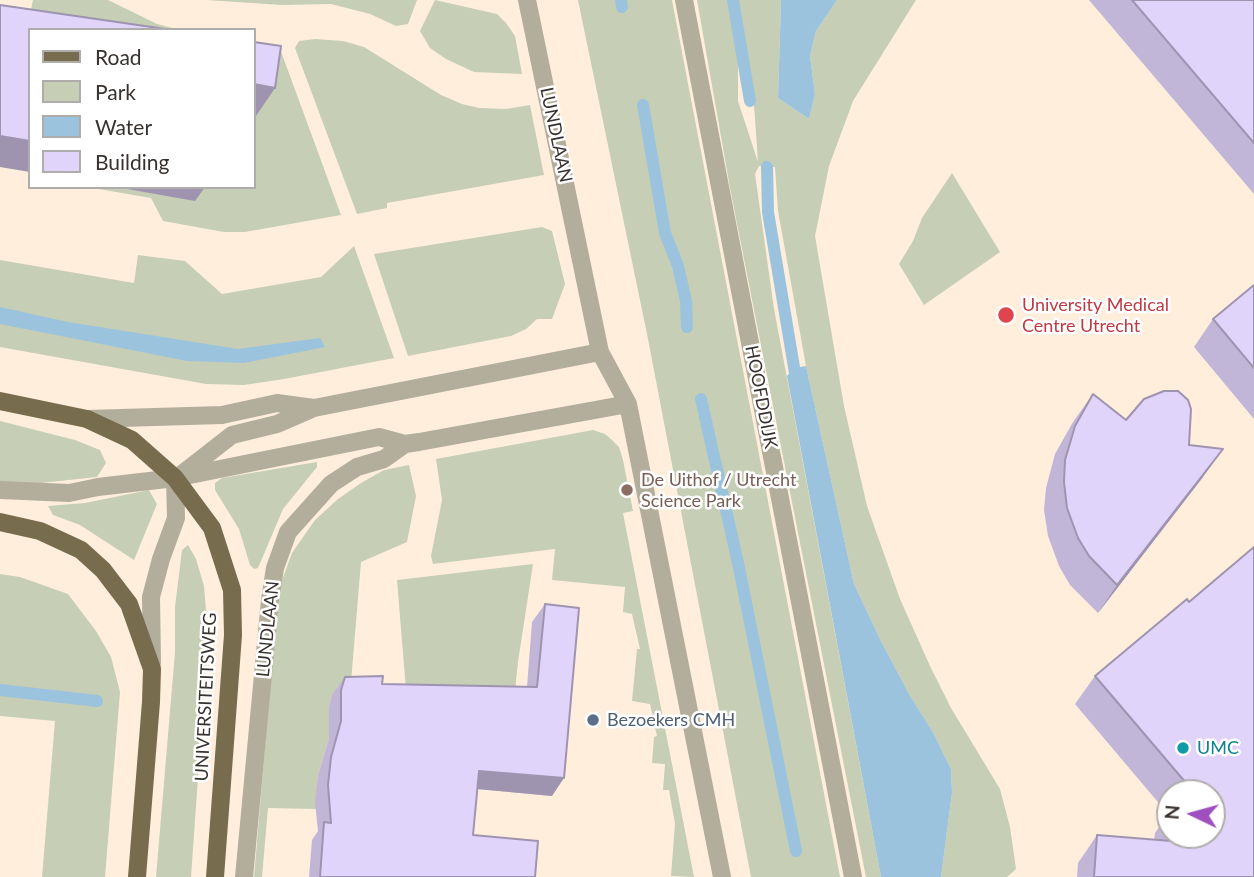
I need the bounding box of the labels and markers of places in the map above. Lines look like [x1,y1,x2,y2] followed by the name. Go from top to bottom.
[1022,294,1169,336] place label: University Medical Centre Utrecht
[996,305,1016,325] marker: University Medical Centre Utrecht
[641,469,796,512] place label: De Uithof / Utrecht Science Park
[619,482,635,498] marker: De Uithof / Utrecht Science Park
[607,709,735,731] place label: Bezoekers CMH
[585,712,601,728] marker: Bezoekers CMH
[1197,737,1239,759] place label: UMC
[1175,740,1191,756] marker: UMC

